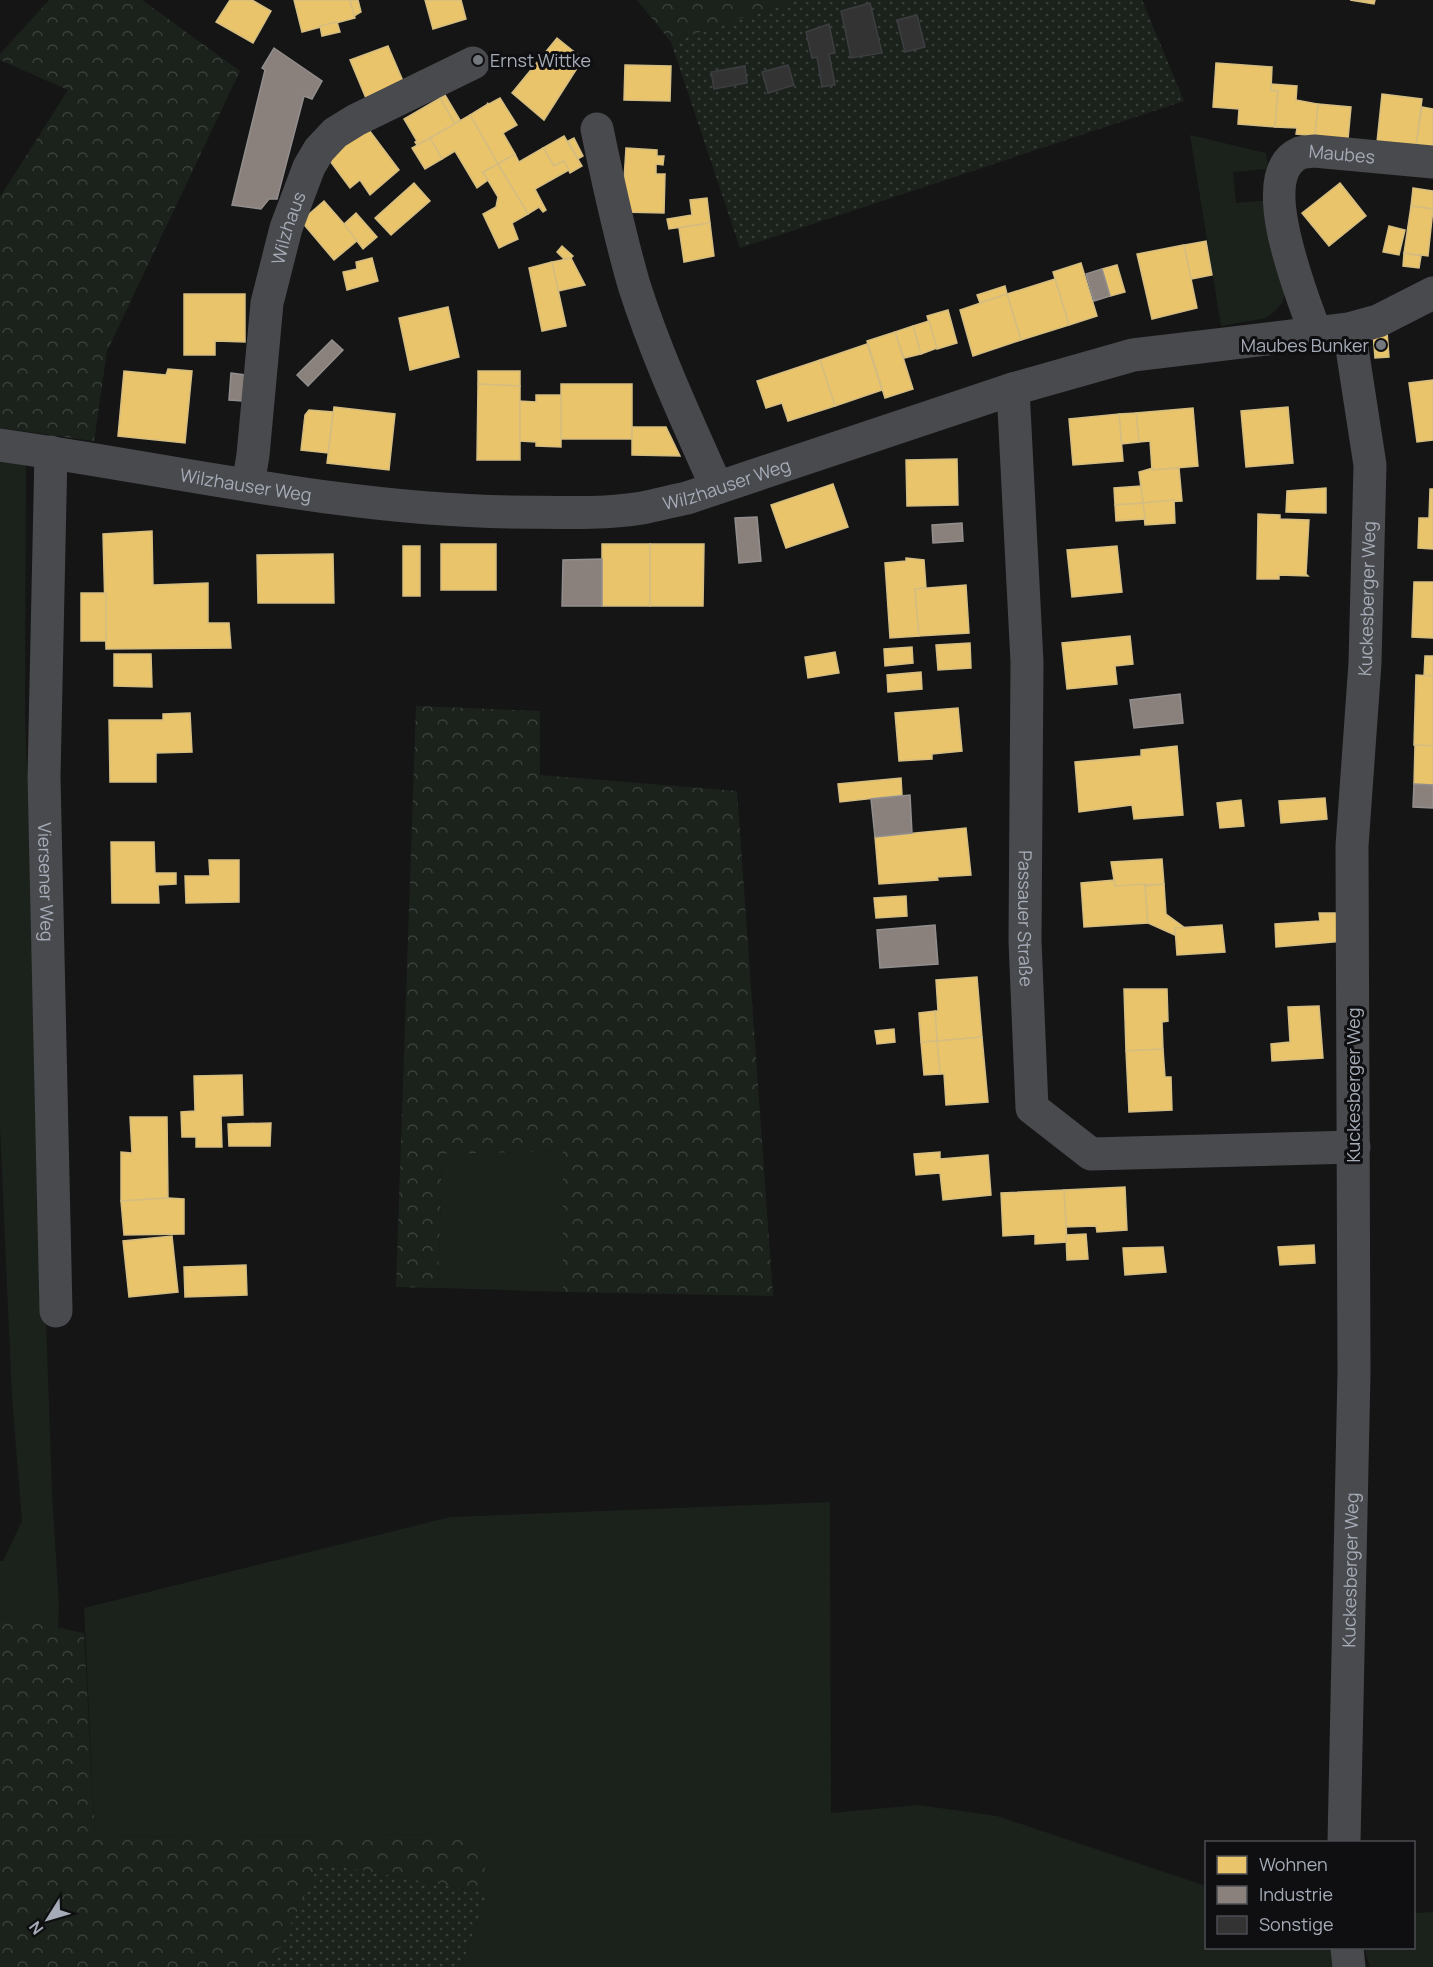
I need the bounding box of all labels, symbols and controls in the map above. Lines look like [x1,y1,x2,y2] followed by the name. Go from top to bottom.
[490,48,591,72] place label: Ernst Wittke
[471,53,485,67] marker: Ernst Wittke
[1308,139,1376,169] street label: Maubes
[265,188,311,267] street label: Wilzhaus
[1241,333,1370,357] place label: Maubes Bunker
[1374,338,1388,352] marker: Maubes Bunker
[660,452,793,515] street label: Wilzhauser Weg
[178,462,313,507] street label: Wilzhauser Weg
[1352,521,1381,677] street label: Kuckesberger Weg
[33,822,60,942] street label: Viersener Weg
[1013,850,1039,987] street label: Passauer Straße
[1341,1008,1365,1162] street label: Kuckesberger Weg
[1336,1492,1363,1648] street label: Kuckesberger Weg
[1205,1841,1415,1949] legend
[1259,1852,1328,1876] text: Wohnen
[1259,1882,1333,1906] text: Industrie
[18,1889,78,1949] north arrow
[1259,1912,1333,1936] text: Sonstige
[24,1917,48,1939] text: N

